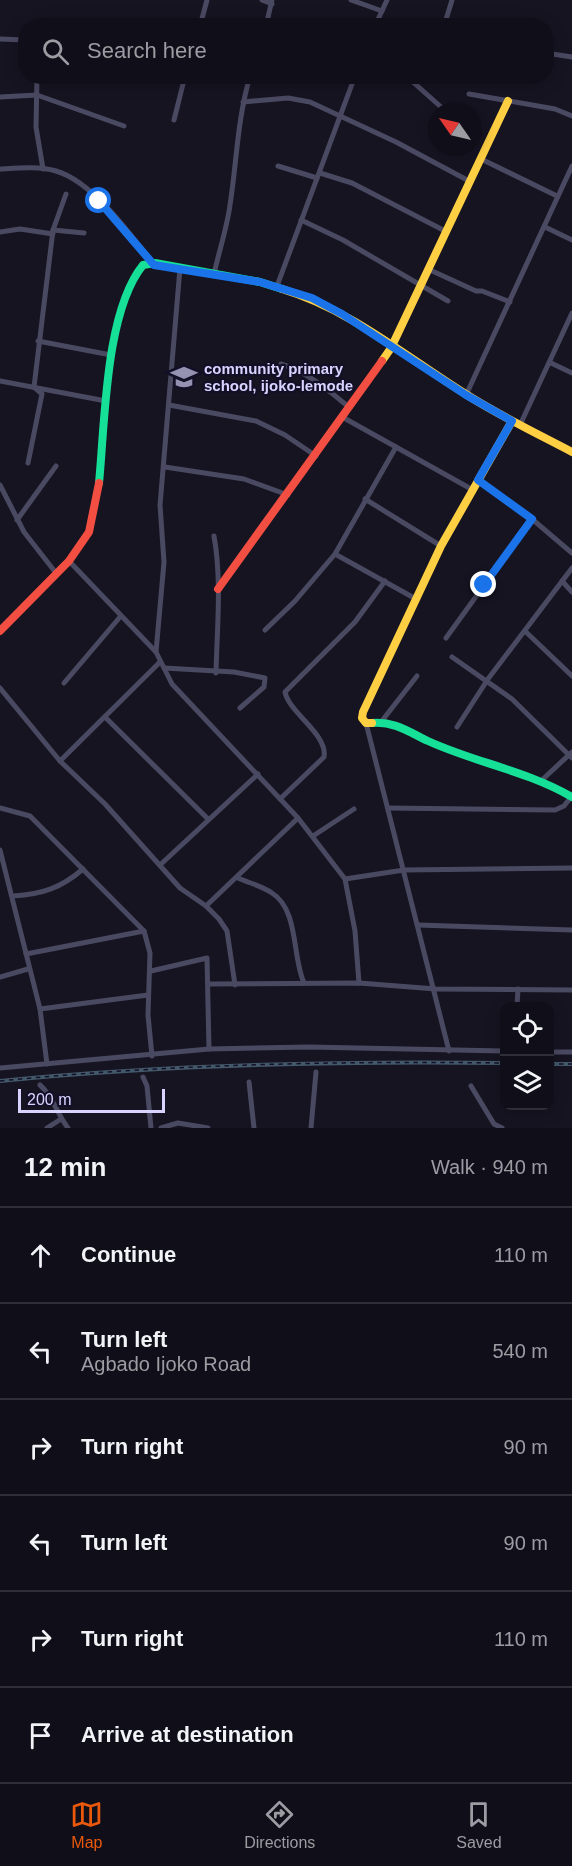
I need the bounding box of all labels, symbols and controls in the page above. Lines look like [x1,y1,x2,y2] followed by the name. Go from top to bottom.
[18,18,554,84] search box
[39,35,72,68] icon: search
[87,38,207,63] text: Search here
[428,102,482,156] north arrow
[85,187,111,213] route start
[204,360,353,394] place label: community primary school, ijoko-lemode
[169,362,199,392] school or university icon: community primary school, ijoko-lemode
[470,571,496,597] route end
[500,1002,554,1110] map controls
[500,1002,554,1056] button: locate
[500,1056,554,1110] button: layers
[18,1086,165,1114] scale bar
[27,1091,71,1108] text: 200 m
[24,1152,106,1182] text: 12 min
[431,1156,548,1178] text: Walk · 940 m
[24,1239,57,1272] icon: ahead
[81,1242,176,1267] text: Continue
[494,1244,548,1266] text: 110 m
[81,1327,167,1352] text: Turn left
[24,1335,57,1368] icon: left
[492,1340,548,1362] text: 540 m
[81,1353,251,1375] text: Agbado Ijoko Road
[24,1431,57,1464] icon: right
[81,1434,183,1459] text: Turn right
[504,1436,548,1458] text: 90 m
[24,1527,57,1560] icon: left
[81,1530,167,1555] text: Turn left
[504,1532,548,1554] text: 90 m
[24,1623,57,1656] icon: right
[81,1626,183,1651] text: Turn right
[494,1628,548,1650] text: 110 m
[24,1719,57,1752] icon: arrive
[81,1722,294,1747] text: Arrive at destination
[70,1798,103,1852] tab: Map
[244,1798,315,1852] tab: Directions
[456,1798,502,1852] tab: Saved

